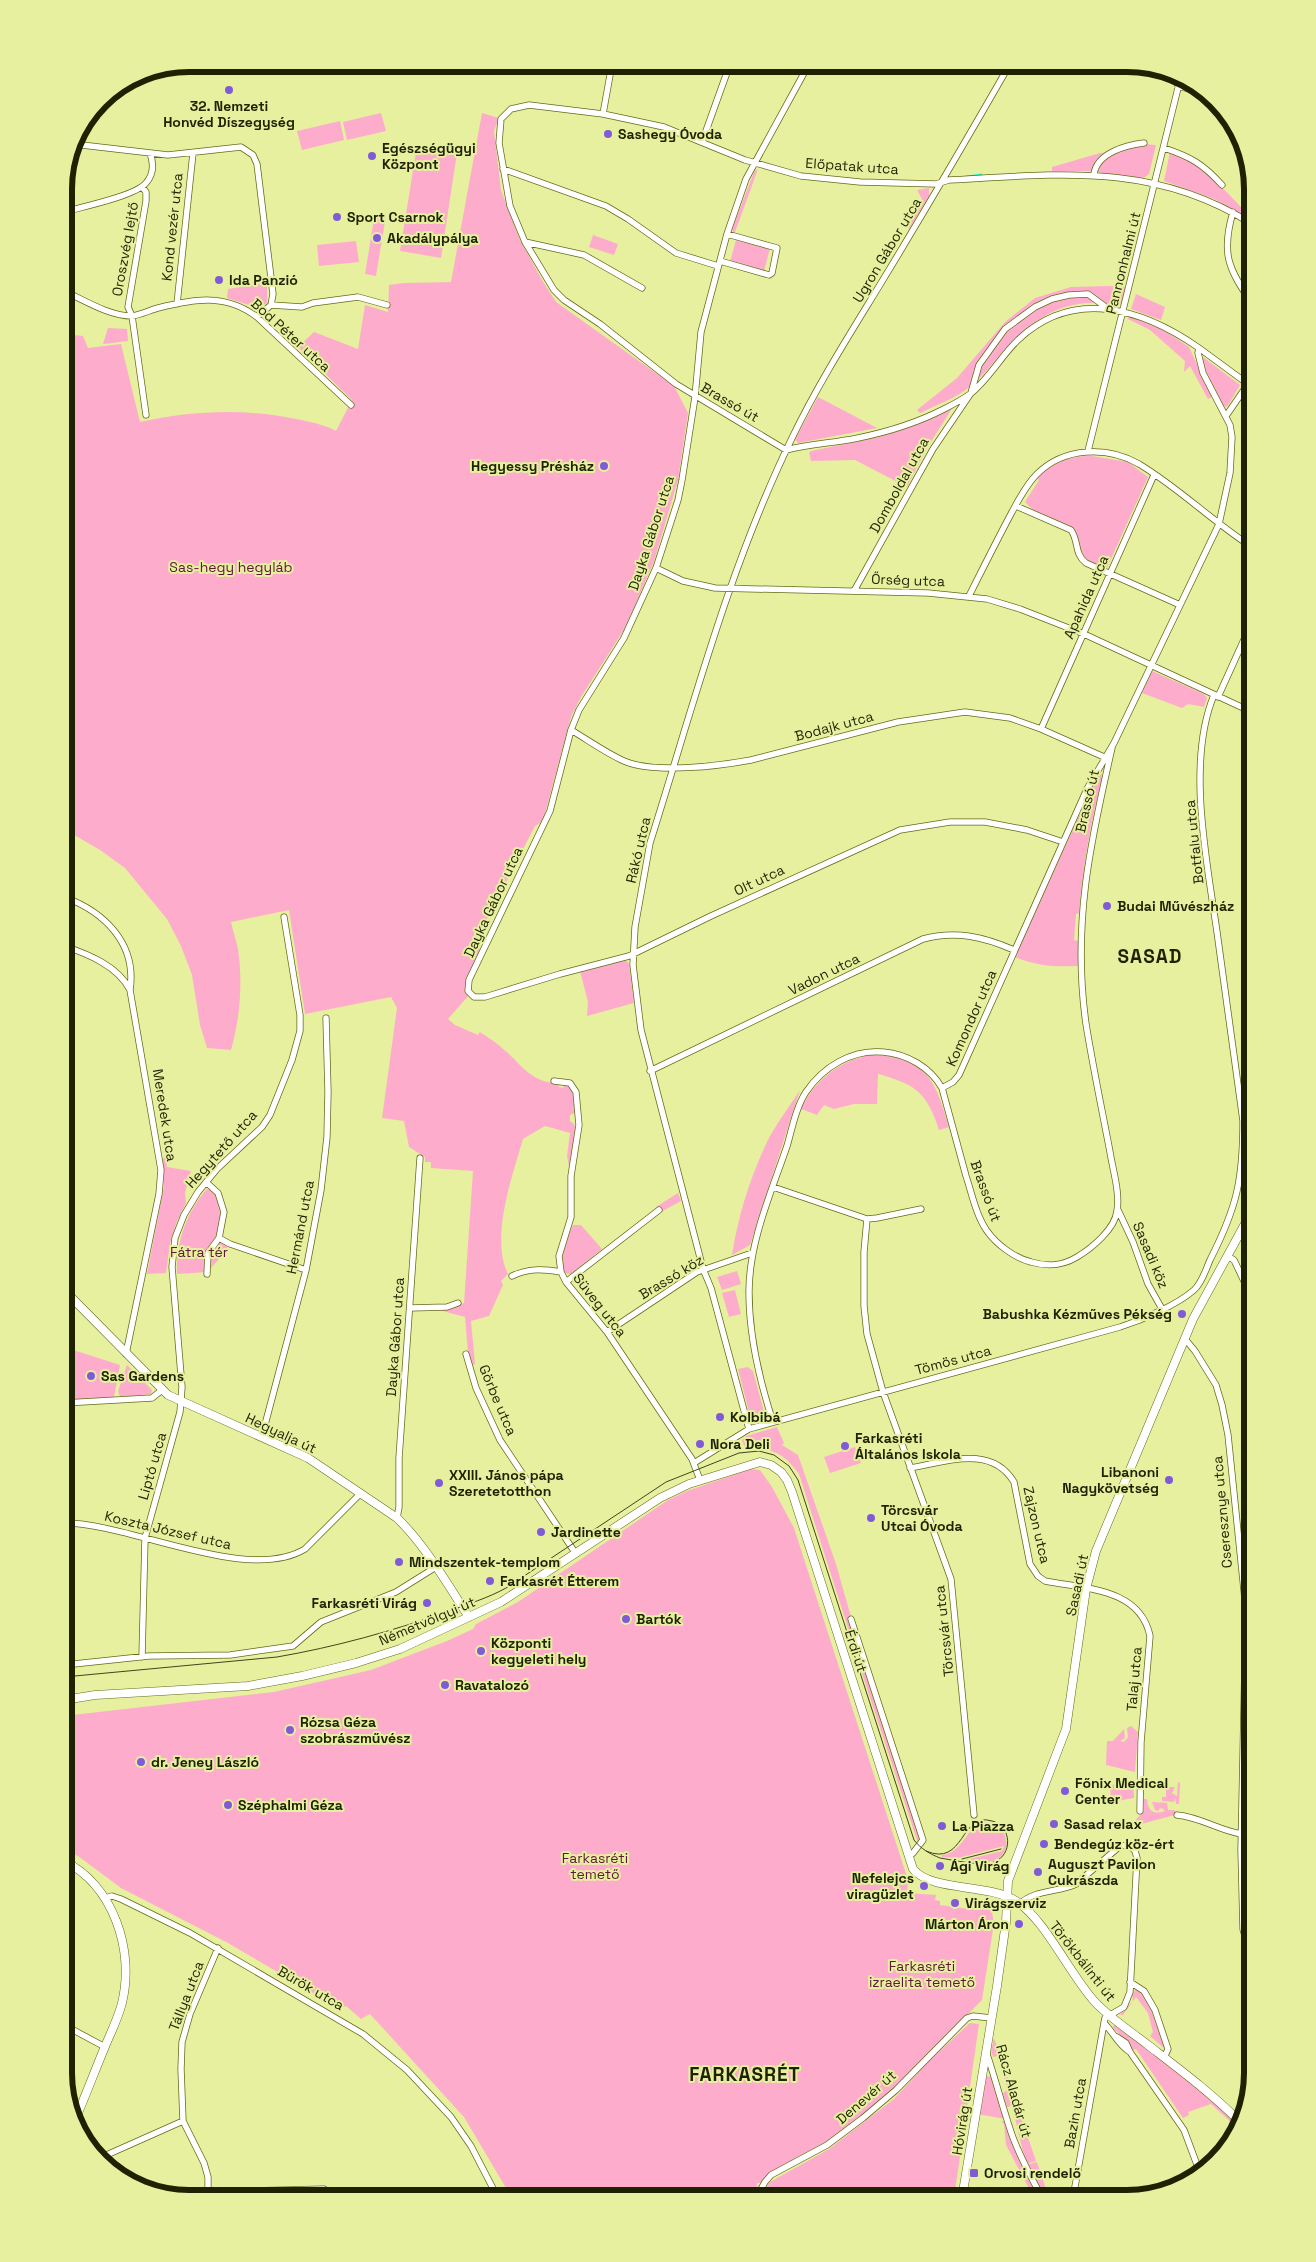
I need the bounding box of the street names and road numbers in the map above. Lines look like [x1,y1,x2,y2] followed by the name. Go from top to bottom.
[805,154,899,178] street label: Előpatak utca
[157,172,187,282] street label: Kond vezér utca
[849,194,925,306] street label: Ugron Gábor utca
[108,200,142,298] street label: Oroszvég lejtő
[1102,210,1144,316] street label: Pannonhalmi út
[247,294,335,376] street label: Bod Péter utca
[698,378,762,426] street label: Brassó út
[865,434,933,536] street label: Domboldal utca
[624,473,678,593] street label: Dayka Gábor utca
[1060,552,1112,642] street label: Apahida utca
[871,570,945,590] street label: Őrség utca
[793,707,875,745] street label: Bodajk utca
[1071,768,1103,834] street label: Brassó út
[1181,799,1207,885] street label: Botfalu utca
[622,815,654,885] street label: Rákó utca
[460,844,526,960] street label: Dayka Gábor utca
[731,860,787,900] street label: Olt utca
[785,949,863,999] street label: Vadon utca
[942,967,1000,1069] street label: Komondor utca
[149,1068,181,1162] street label: Meredek utca
[181,1106,261,1192] street label: Hegytető utca
[967,1158,1005,1224] street label: Brassó út
[282,1179,318,1275] street label: Hermánd utca
[1129,1219,1173,1291] street label: Sasadi köz
[635,1251,707,1303] street label: Brassó köz
[569,1269,631,1341] street label: Süveg utca
[382,1277,408,1397] street label: Dayka Gábor utca
[913,1341,993,1379] street label: Tömös utca
[475,1362,521,1438] street label: Görbe utca
[242,1409,320,1457] street label: Hegyalja út
[134,1430,170,1502] street label: Liptó utca
[1208,1455,1236,1569] street label: Cseresznye utca
[1019,1485,1055,1565] street label: Zajzon utca
[103,1507,233,1553] street label: Koszta József utca
[1062,1552,1092,1618] street label: Sasadi út
[930,1585,958,1677] street label: Törcsvár utca
[376,1593,478,1649] street label: Németvölgyi út
[841,1627,871,1675] street label: Érdi út
[1122,1646,1146,1712] street label: Talaj utca
[1046,1917,1120,2005] street label: Törökbálinti út
[164,1959,208,2033] street label: Tállya utca
[275,1962,347,2014] street label: Bürök utca
[992,2042,1036,2140] street label: Rácz Aladár út
[832,2066,900,2128] street label: Denevér út
[1060,2076,1090,2150] street label: Bazin utca
[948,2086,976,2156] street label: Hóvirág út

